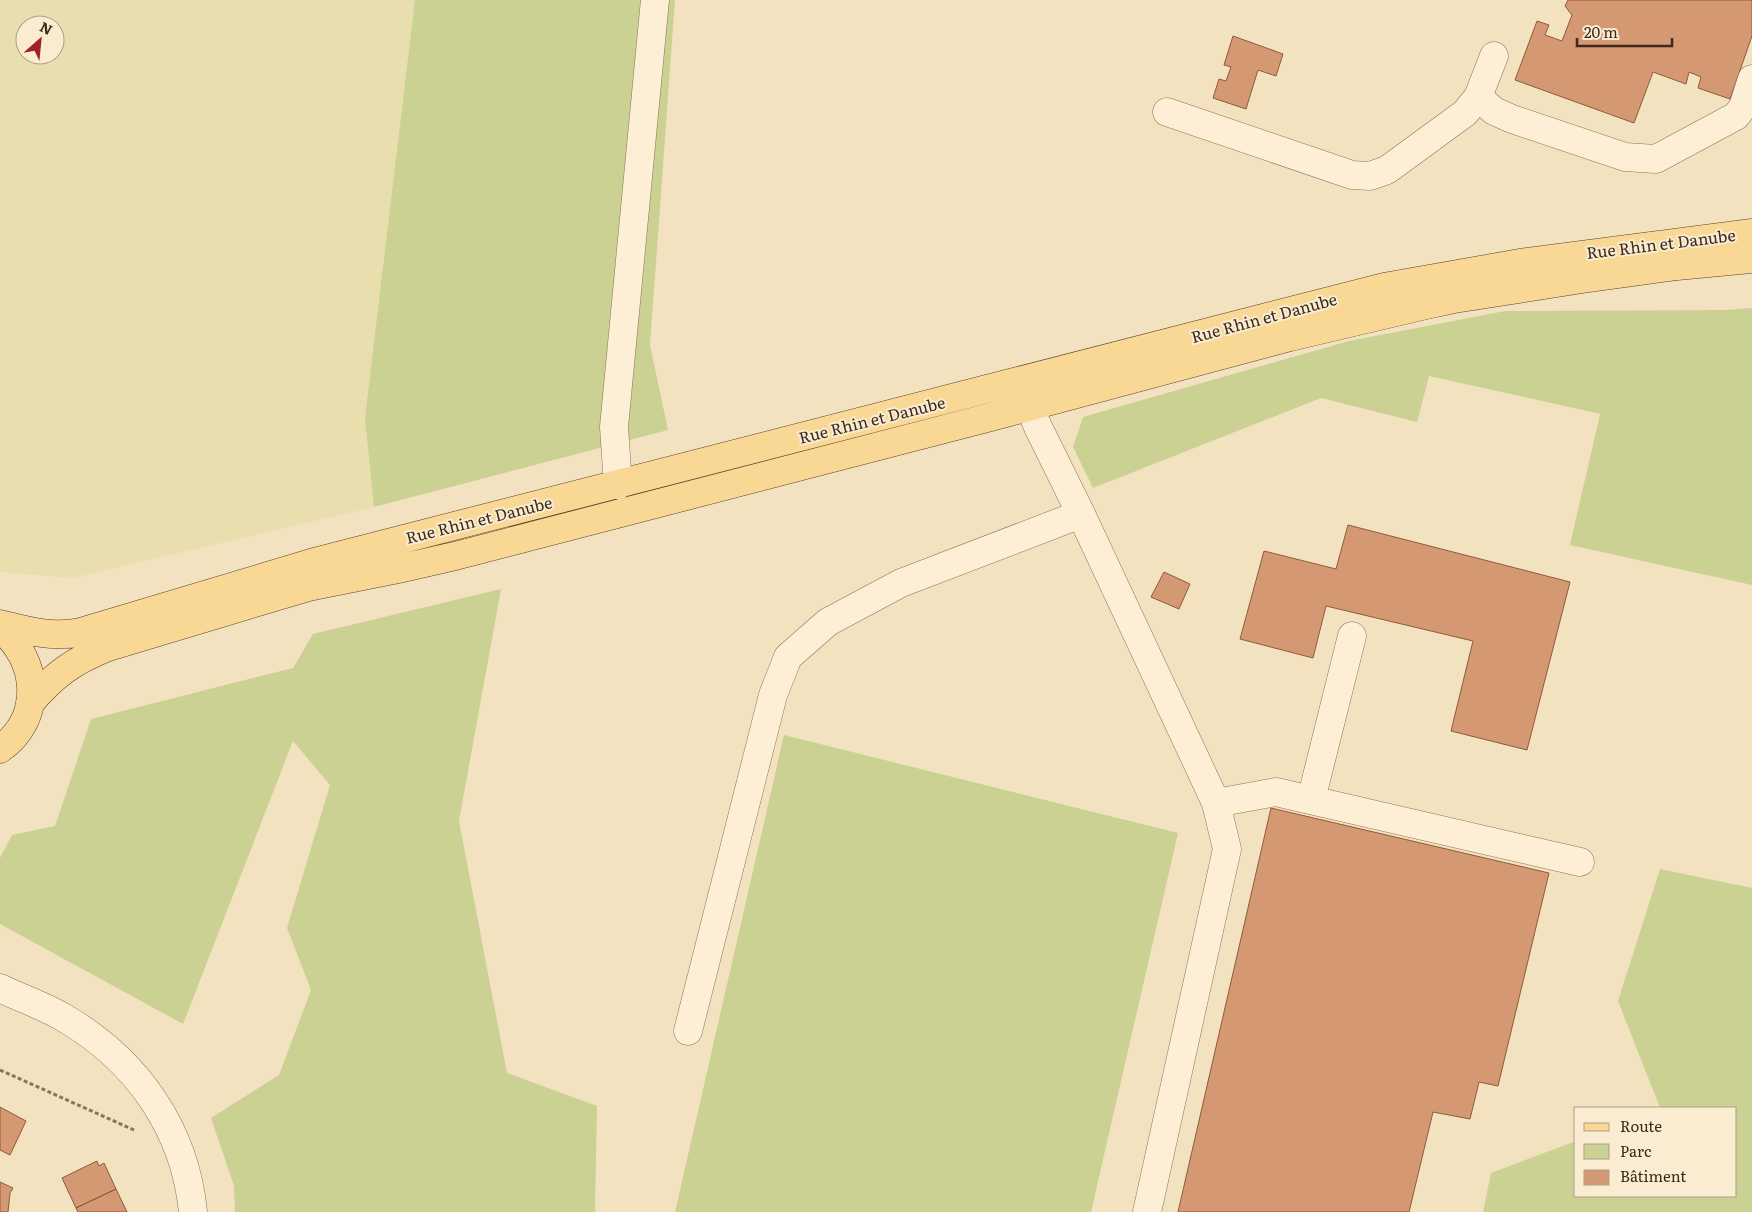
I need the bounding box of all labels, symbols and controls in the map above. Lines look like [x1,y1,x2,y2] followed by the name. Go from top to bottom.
[15,15,65,65] north arrow
[1577,15,1672,47] scale bar
[37,16,56,39] text: N
[1584,20,1618,43] text: 20 m
[1585,222,1737,264] street label: Rue Rhin et Danube
[1188,286,1339,348] street label: Rue Rhin et Danube
[796,389,948,449] street label: Rue Rhin et Danube
[403,489,555,549] street label: Rue Rhin et Danube
[1574,1107,1737,1197] legend
[1620,1114,1662,1137] text: Route
[1620,1139,1652,1162] text: Parc
[1620,1164,1686,1187] text: Bâtiment

